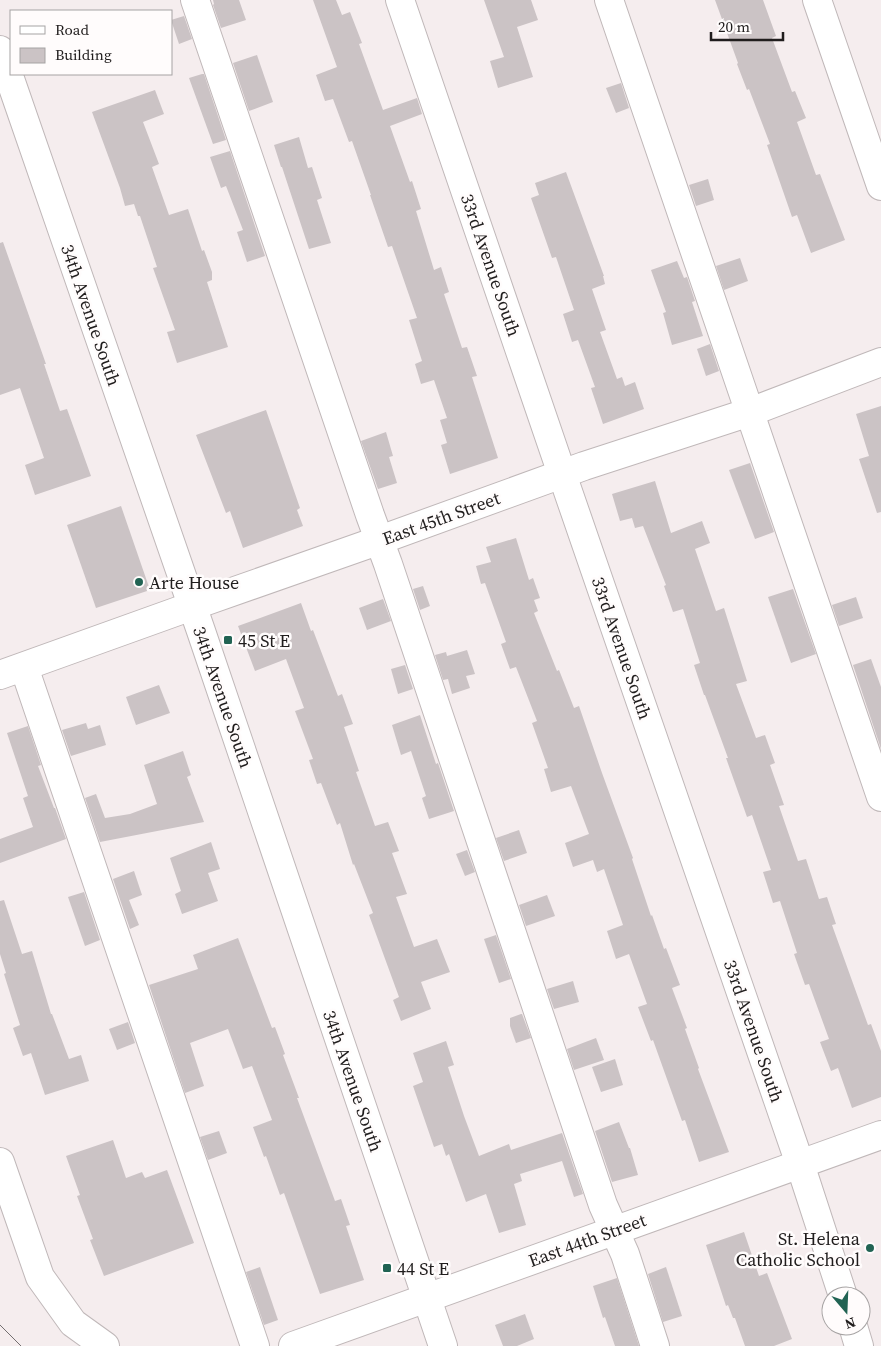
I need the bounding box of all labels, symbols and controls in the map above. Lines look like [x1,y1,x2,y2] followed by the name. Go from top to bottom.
[10,10,172,75] legend
[711,10,784,42] scale bar
[718,16,750,37] text: 20 m
[55,19,89,40] text: Road
[55,44,112,65] text: Building
[455,190,527,340] street label: 33rd Avenue South
[55,241,127,389] street label: 34th Avenue South
[379,485,503,551] street label: East 45th Street
[149,570,239,595] place label: Arte House
[586,573,658,723] street label: 33rd Avenue South
[133,576,145,588] marker: Arte House
[187,623,259,771] street label: 34th Avenue South
[238,628,290,653] place label: 45 St E
[222,634,234,646] marker: 45 St E
[718,956,790,1106] street label: 33rd Avenue South
[317,1007,389,1155] street label: 34th Avenue South
[525,1207,649,1273] street label: East 44th Street
[736,1226,861,1272] place label: St. Helena Catholic School
[864,1242,876,1254] marker: St. Helena Catholic School
[397,1256,449,1281] place label: 44 St E
[381,1262,393,1274] marker: 44 St E
[821,1286,871,1336] north arrow
[842,1312,858,1334] text: N

